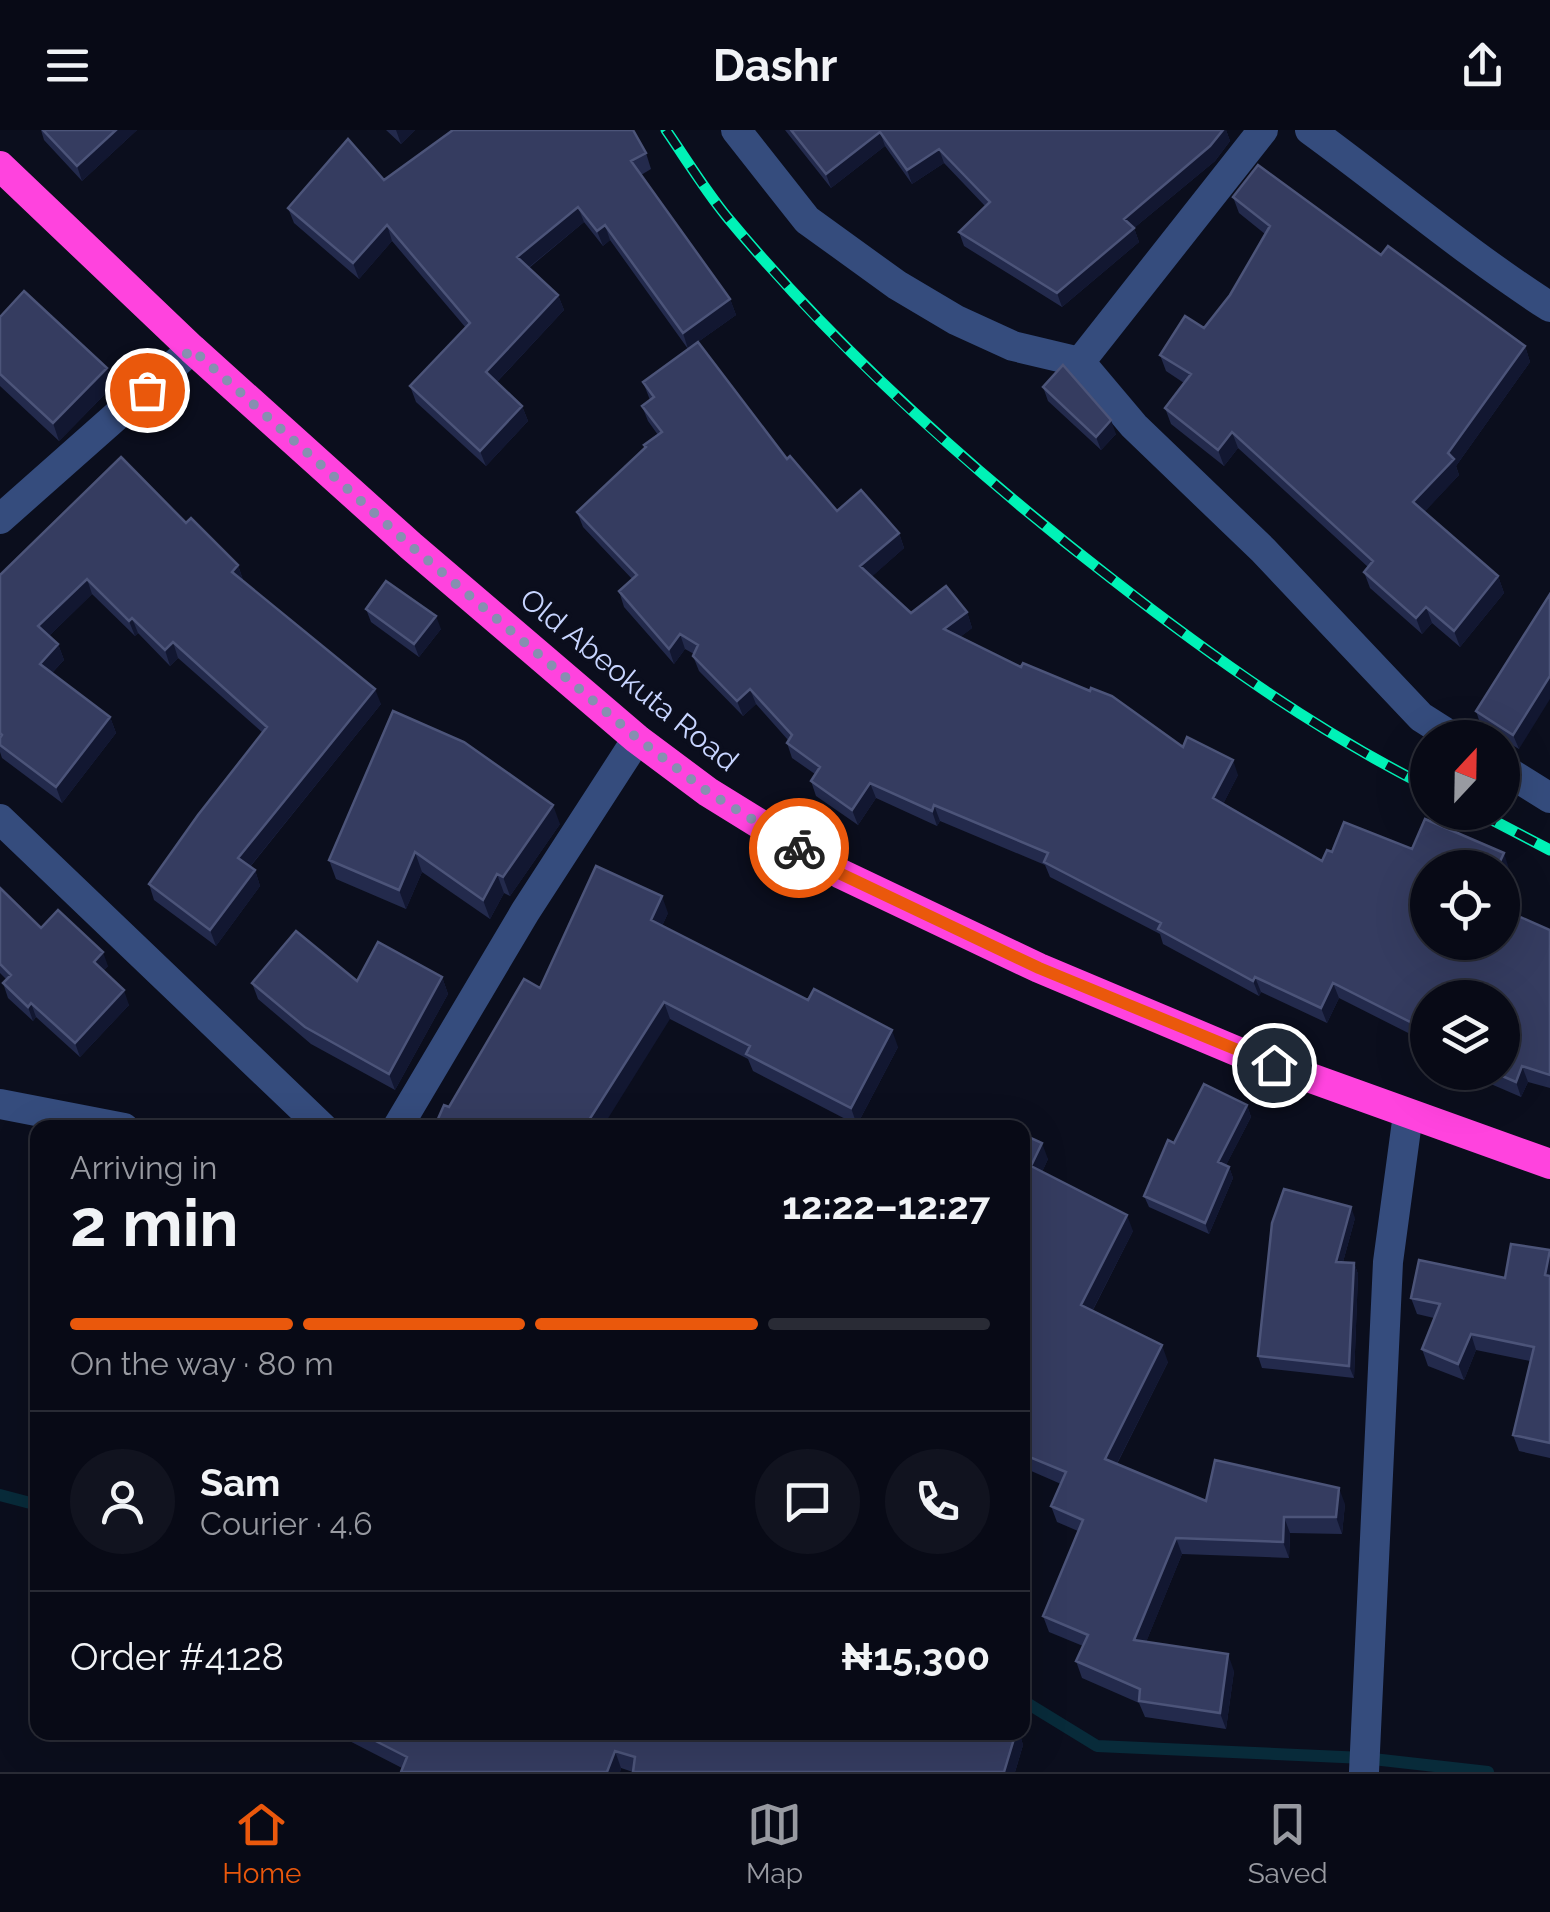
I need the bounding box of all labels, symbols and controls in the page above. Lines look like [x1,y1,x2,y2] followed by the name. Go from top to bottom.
[40,38,95,93] icon: menu
[1455,38,1510,93] icon: share
[713,39,837,92] text: Dashr
[105,348,190,433] pin
[120,363,175,418] icon: bag
[513,581,745,778] street label: Old Abeokuta Road
[1410,720,1520,830] north arrow
[1410,720,1520,1090] map controls
[749,798,849,898] courier
[772,821,827,876] icon: bike
[1410,850,1520,960] button: locate
[1410,980,1520,1090] button: layers
[1232,1023,1317,1108] pin
[1247,1038,1302,1093] icon: home
[70,1149,217,1186] text: Arriving in
[782,1183,990,1228] text: 12:22–12:27
[70,1185,239,1261] text: 2 min
[70,1345,334,1382] text: On the way · 80 m
[70,1449,175,1554] button: person
[755,1449,860,1554] button: chat
[885,1449,990,1554] button: phone
[200,1460,280,1505] text: Sam
[200,1505,373,1542] text: Courier · 4.6
[70,1634,284,1679] text: Order #4128
[841,1634,990,1679] text: ₦15,300
[222,1797,302,1890] tab: Home
[746,1797,803,1890] tab: Map
[1248,1797,1328,1890] tab: Saved

